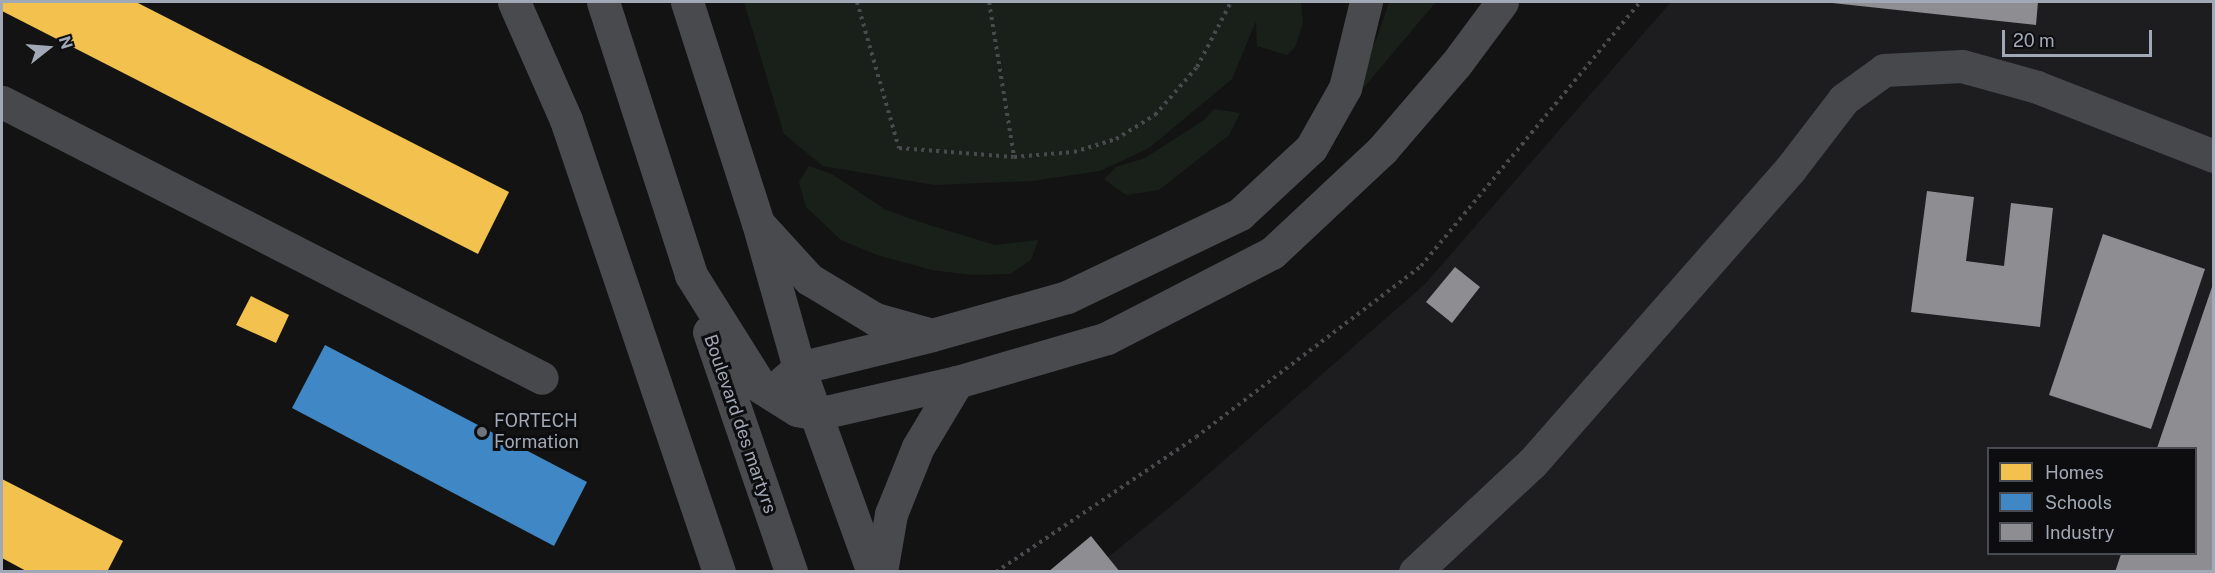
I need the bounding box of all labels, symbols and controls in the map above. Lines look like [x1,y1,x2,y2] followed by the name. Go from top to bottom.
[18,18,78,78] north arrow
[2005,18,2155,56] scale bar
[2013,30,2055,51] text: 20 m
[55,34,77,51] text: N
[699,332,781,516] street label: Boulevard des martyrs
[494,411,579,454] place label: FORTECH Formation
[475,425,489,439] marker: FORTECH Formation
[1987,447,2197,555] legend
[2045,462,2104,483] text: Homes
[2045,492,2112,513] text: Schools
[2045,522,2114,543] text: Industry

